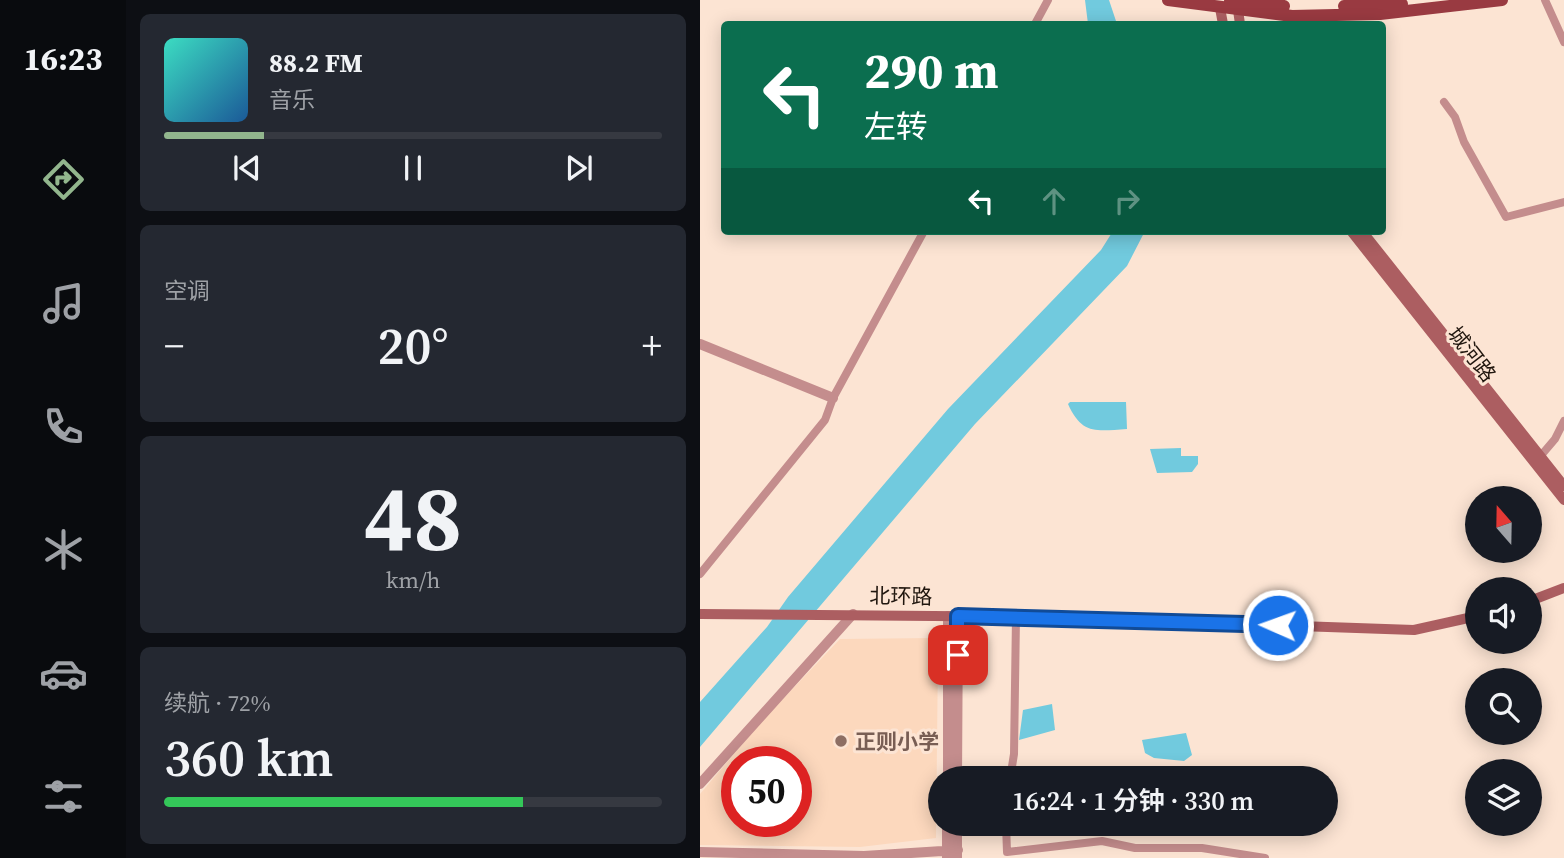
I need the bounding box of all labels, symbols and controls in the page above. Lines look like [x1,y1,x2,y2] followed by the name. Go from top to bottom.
[24,37,102,81] text: 16:23
[864,37,999,104] text: 290 m
[269,45,363,81] text: 88.2 FM
[749,49,840,140] icon: left
[269,84,315,116] text: 音乐
[864,105,928,149] text: 左转
[228,149,266,187] icon: previous
[394,149,432,187] icon: pause
[560,149,598,187] icon: next
[39,155,88,204] icon: directions
[962,182,1000,220] icon: left
[1035,182,1073,220] icon: ahead
[1108,182,1146,220] icon: right
[164,275,210,307] text: 空调
[39,279,88,328] icon: music
[377,310,449,381] text: 20°
[164,320,184,372] text: −
[642,320,662,372] text: +
[1441,320,1503,388] street label: 城河路
[39,402,88,451] icon: phone
[364,456,462,580] text: 48
[1465,486,1542,564] north arrow
[1465,486,1542,836] map controls
[39,525,88,574] icon: climate
[386,564,440,596] text: km/h
[1465,577,1542,654] button: sound
[869,581,933,611] street label: 北环路
[1241,588,1315,662] position arrow
[928,625,988,685] pin
[939,636,977,674] icon: arrive
[39,649,88,698] icon: car
[1465,668,1542,745] button: search
[164,687,271,719] text: 续航 · 72%
[164,722,333,793] text: 360 km
[855,727,939,756] place label: 正则小学
[833,733,849,749] marker: 正则小学
[721,746,812,837] speed limit sign: 50
[1465,759,1542,836] button: layers
[39,772,88,821] icon: filters
[1012,783,1254,819] text: 16:24 · 1 分钟 · 330 m

